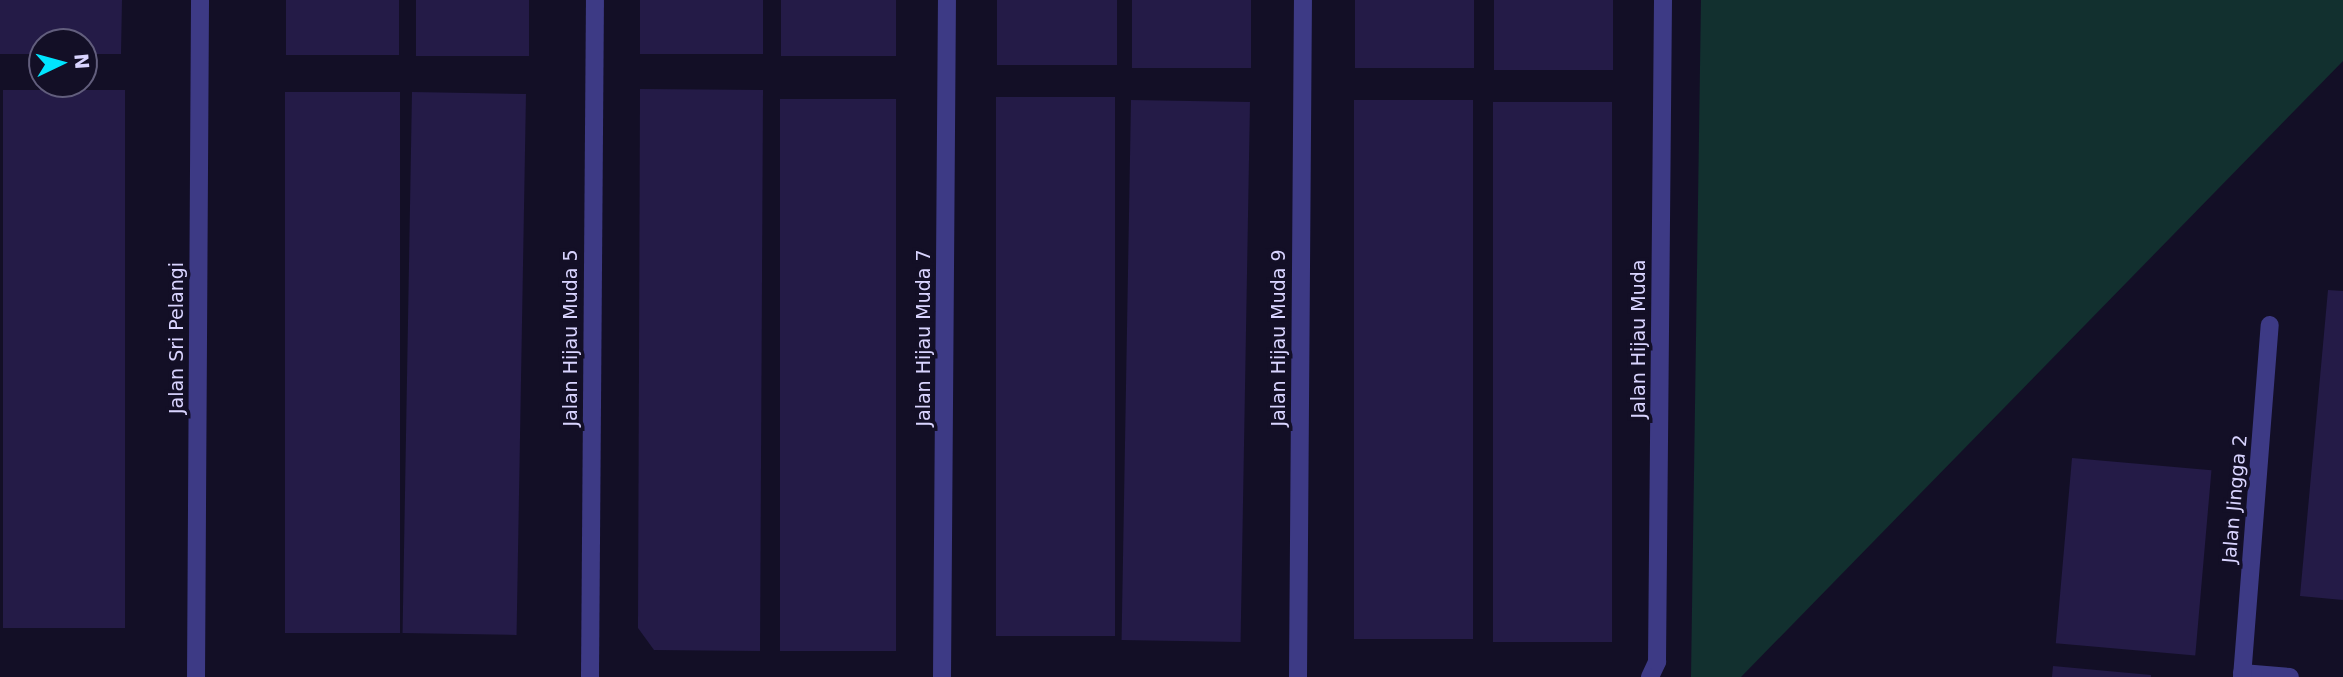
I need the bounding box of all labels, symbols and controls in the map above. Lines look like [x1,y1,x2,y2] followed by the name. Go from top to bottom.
[28,28,98,98] north arrow
[70,52,94,70] text: N
[560,249,582,427] street label: Jalan Hijau Muda 5
[913,249,935,427] street label: Jalan Hijau Muda 7
[1268,249,1290,427] street label: Jalan Hijau Muda 9
[1628,260,1650,418] street label: Jalan Hijau Muda
[166,262,188,414] street label: Jalan Sri Pelangi
[2218,434,2252,564] street label: Jalan Jingga 2

